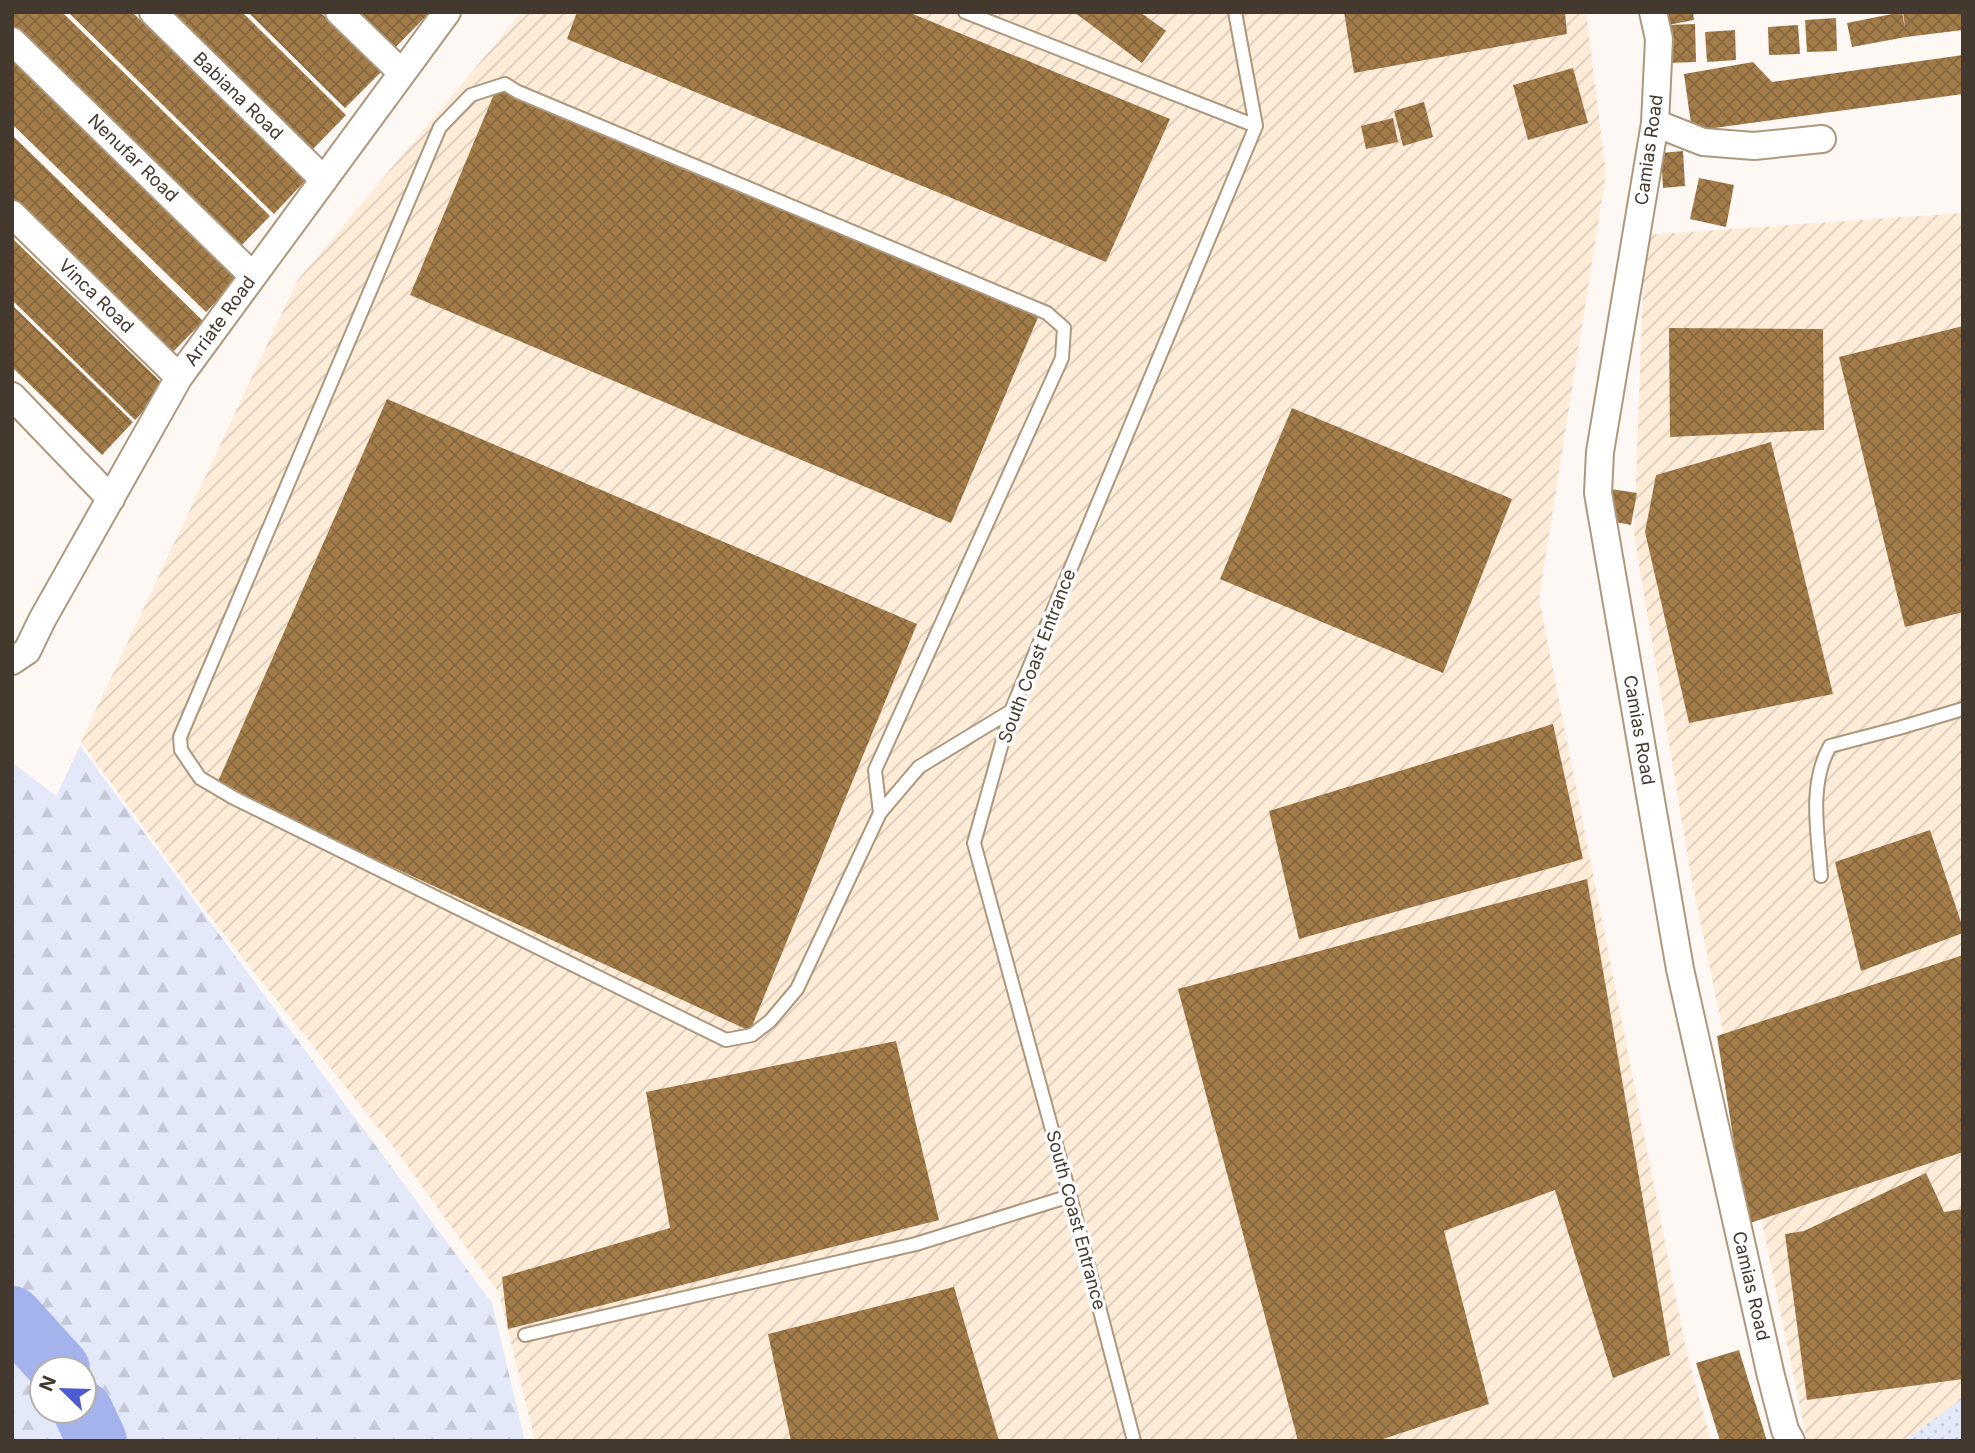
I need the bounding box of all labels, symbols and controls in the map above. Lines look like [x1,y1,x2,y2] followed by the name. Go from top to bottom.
[189,48,288,144] street label: Babiana Road
[1630,93,1667,207] street label: Camias Road
[84,109,183,206] street label: Nenufar Road
[54,255,138,337] street label: Vinca Road
[180,272,259,370] street label: Arriate Road
[994,566,1079,746] street label: South Coast Entrance
[1619,673,1660,787] street label: Camias Road
[1042,1128,1111,1312] street label: South Coast Entrance
[1729,1229,1774,1343] street label: Camias Road
[28,1355,98,1425] north arrow
[34,1372,61,1395] text: N

